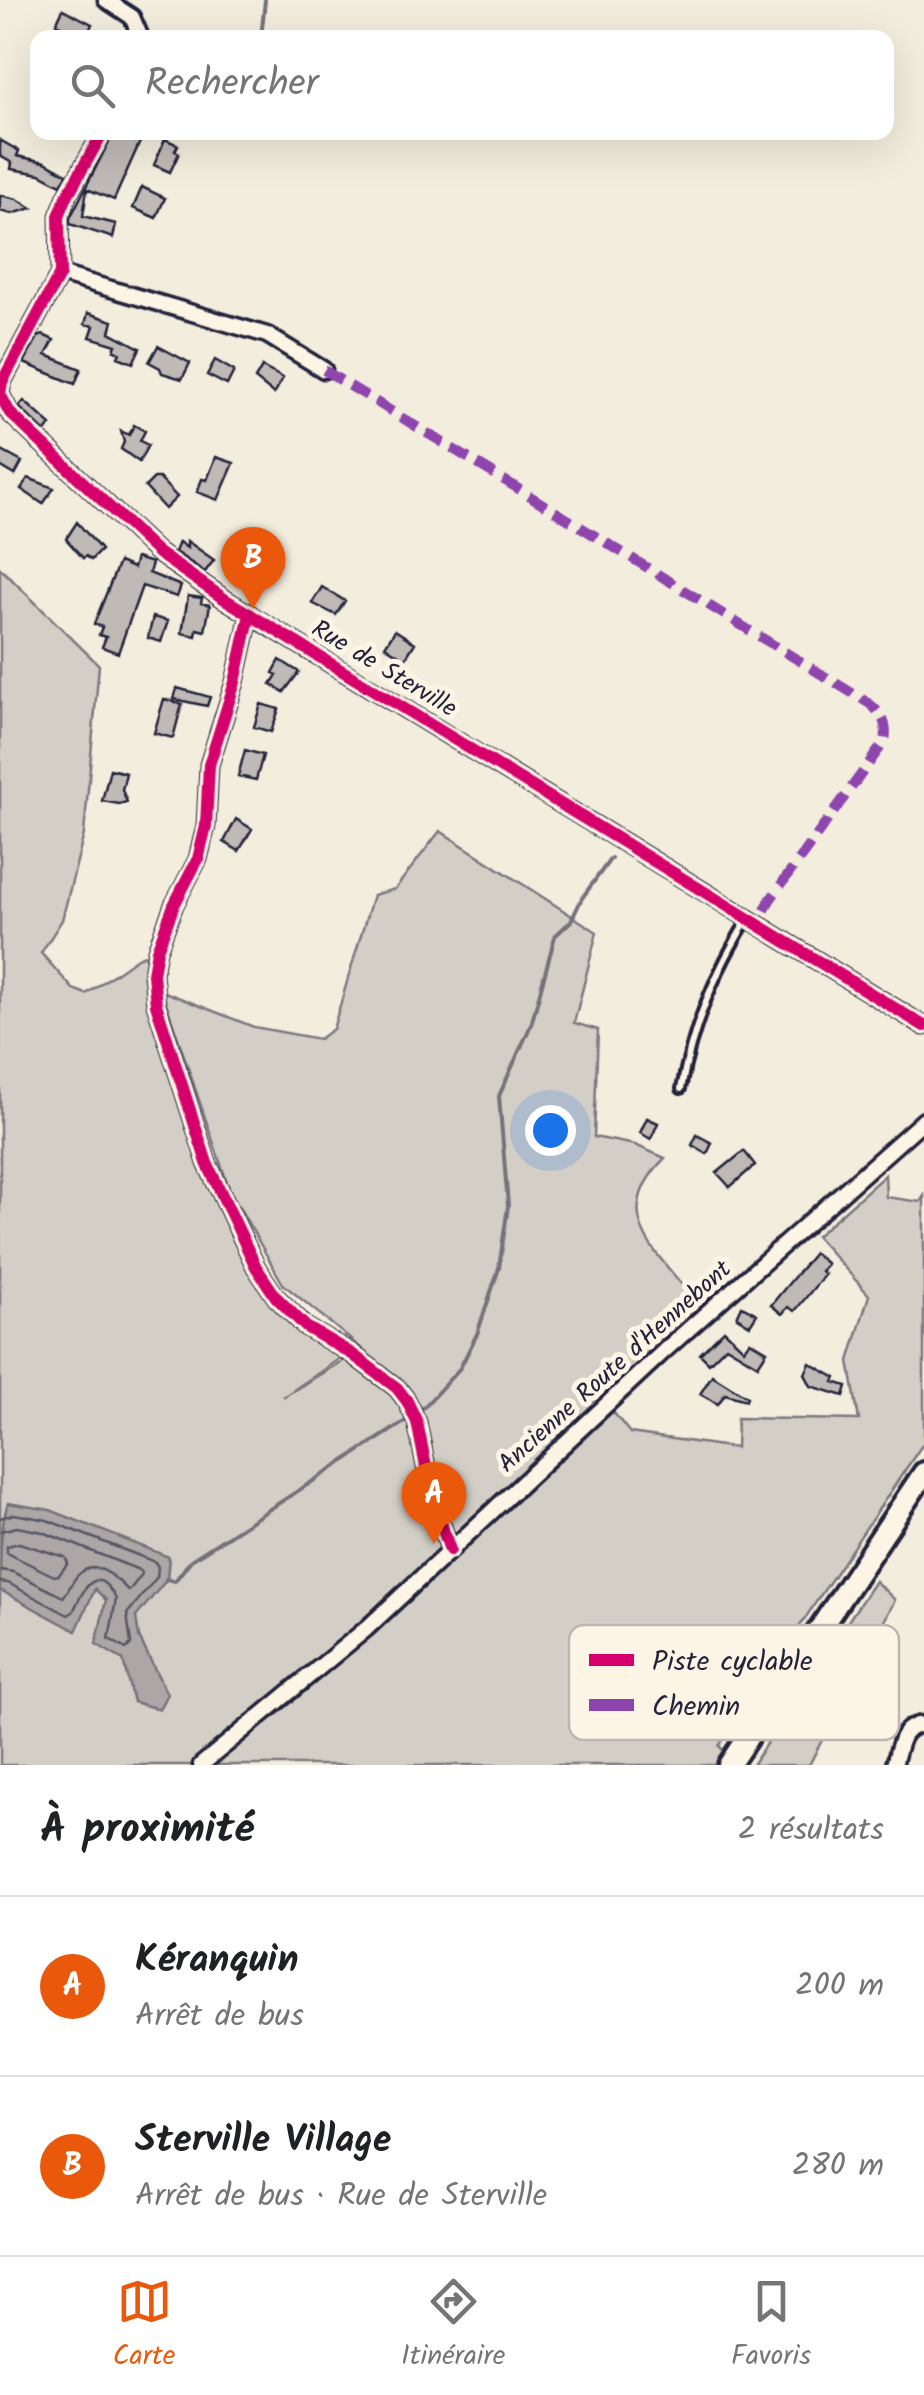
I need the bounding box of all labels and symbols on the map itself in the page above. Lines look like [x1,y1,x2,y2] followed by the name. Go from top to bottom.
[220,526,286,609] pin: B
[303,610,465,728] street label: Rue de Sterville
[525,1105,576,1156] your location
[489,1251,741,1483] street label: Ancienne Route d'Hennebont
[402,1462,466,1544] pin: A
[569,1625,899,1740] legend
[652,1640,813,1685] text: Piste cyclable
[652,1685,740,1730] text: Chemin

